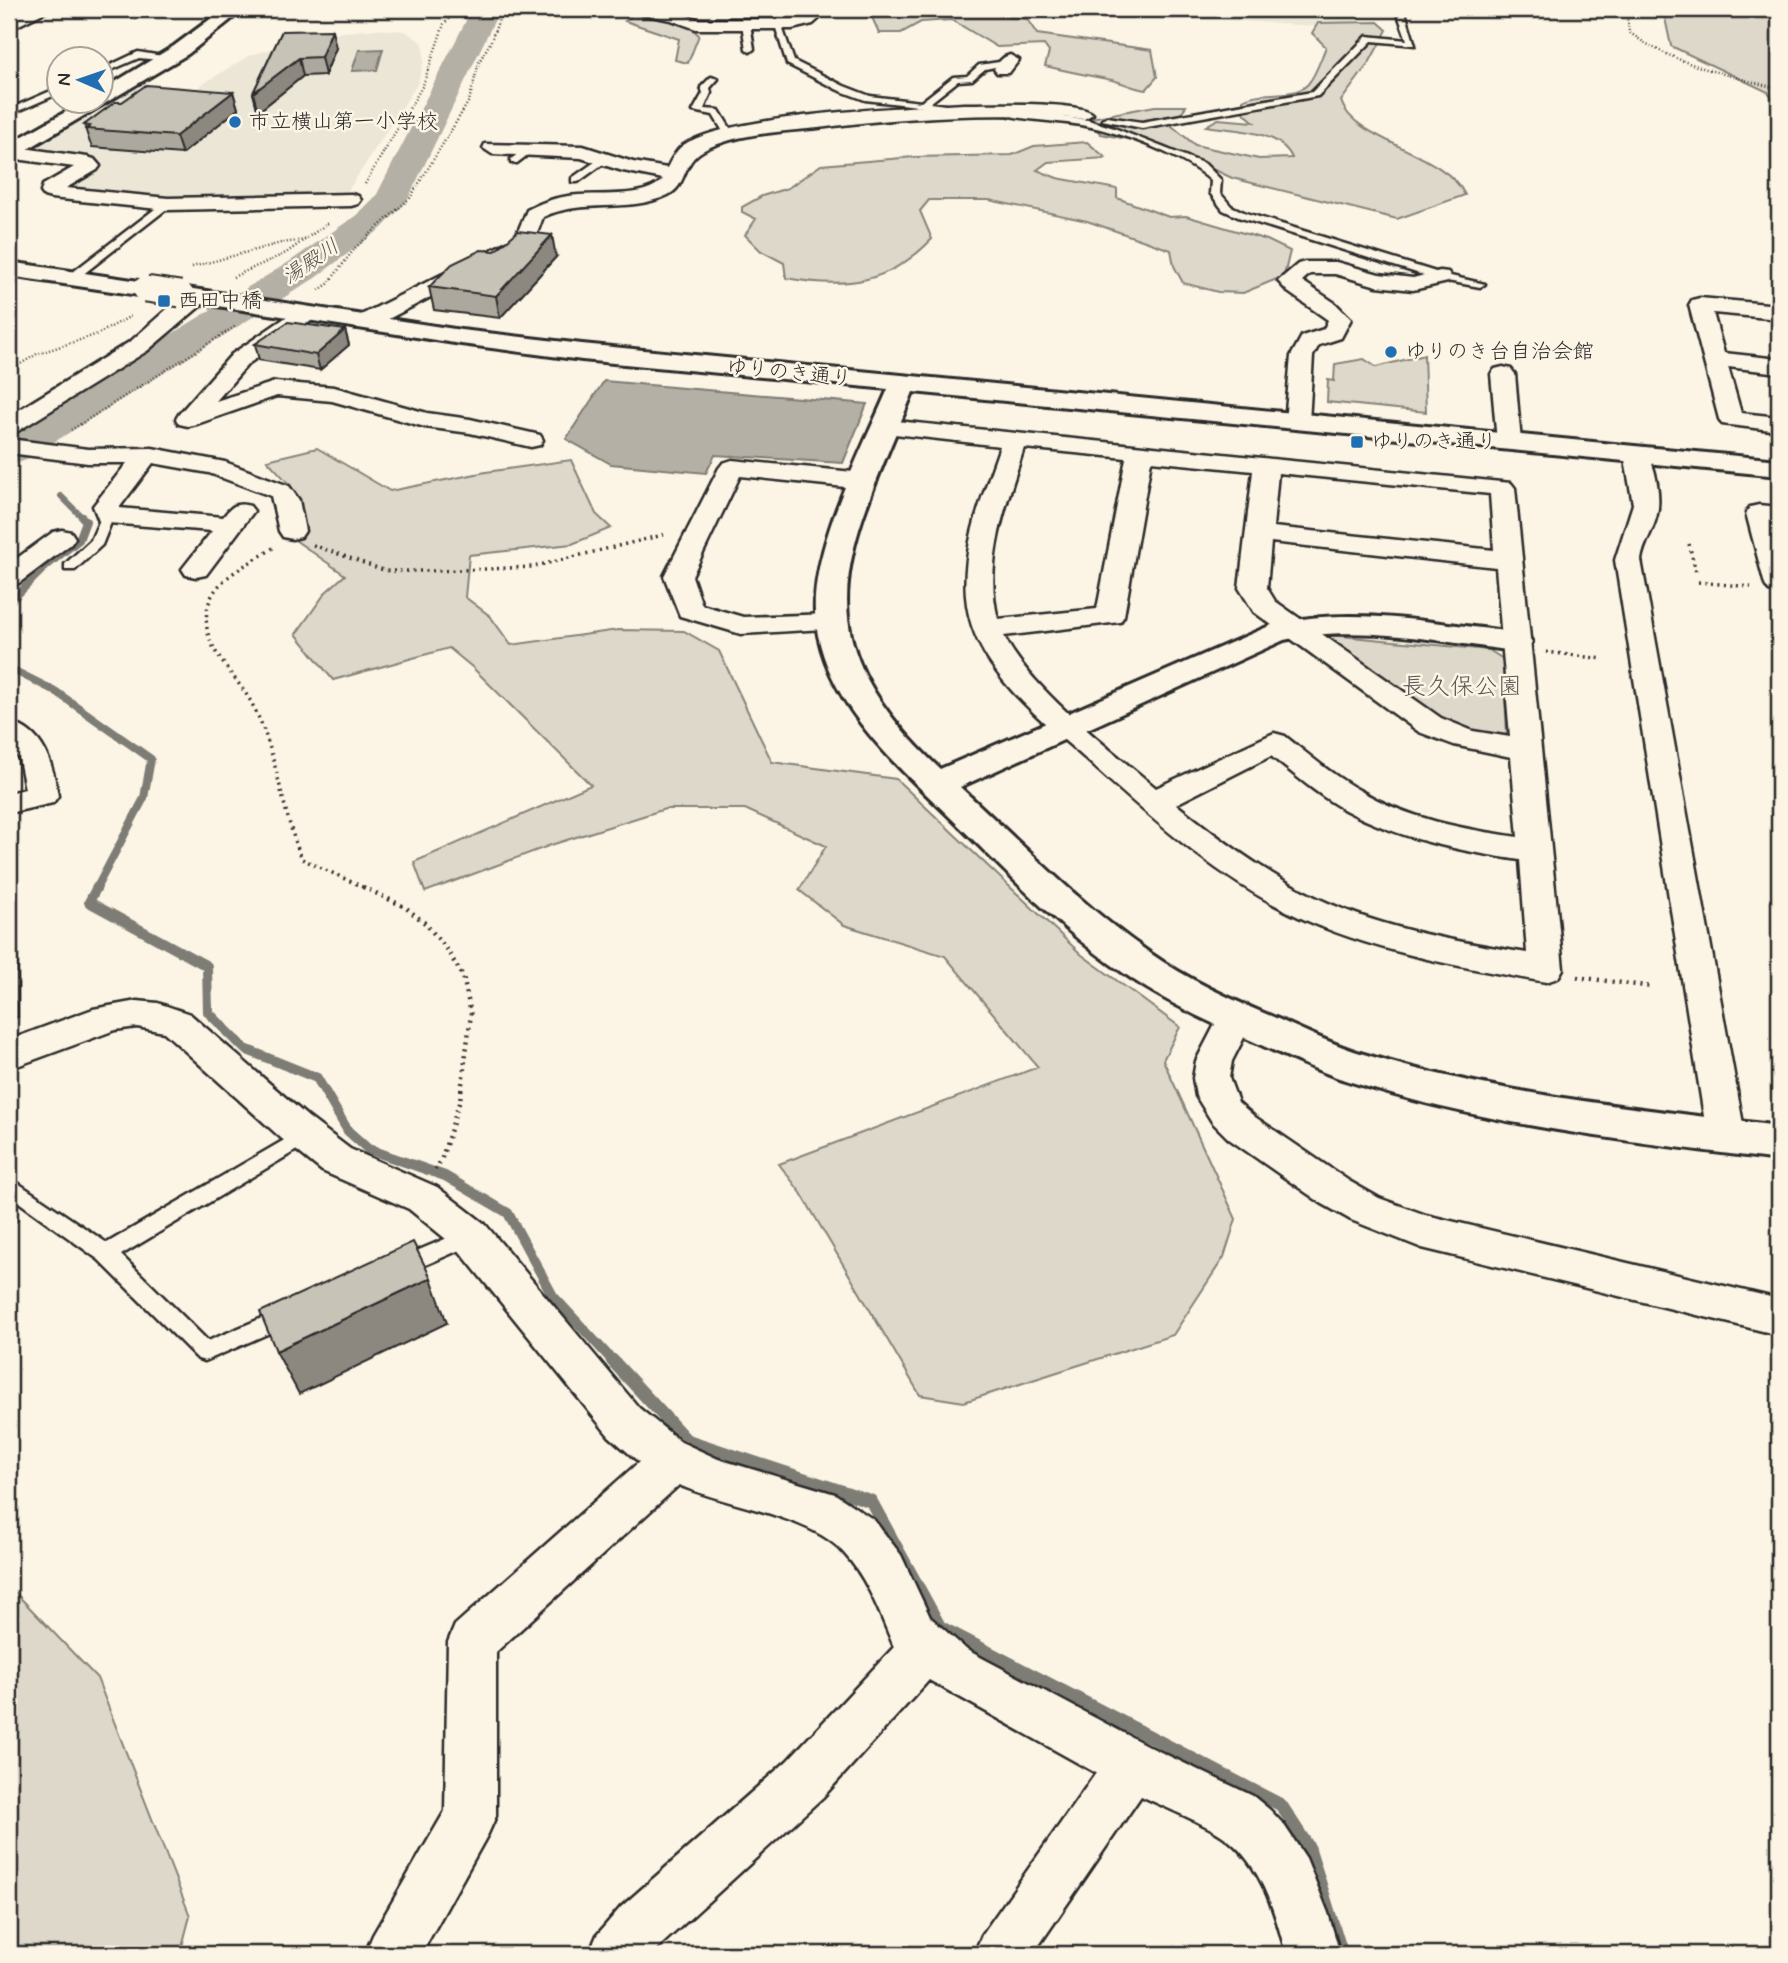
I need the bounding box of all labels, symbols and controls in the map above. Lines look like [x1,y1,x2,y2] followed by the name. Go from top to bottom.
[46,46,116,116] north arrow
[52,73,77,86] text: N
[249,108,438,136] place label: 市立横山第一小学校
[227,114,243,130] marker: 市立横山第一小学校
[277,233,345,291] water label: 湯殿川
[178,287,262,315] place label: 西田中橋
[156,293,172,309] marker: 西田中橋
[1405,338,1594,366] place label: ゆりのき台自治会館
[1383,344,1399,360] marker: ゆりのき台自治会館
[725,352,853,394] street label: ゆりのき通り
[1371,428,1497,456] place label: ゆりのき通り
[1349,434,1365,450] marker: ゆりのき通り
[1402,672,1522,703] park label: 長久保公園

